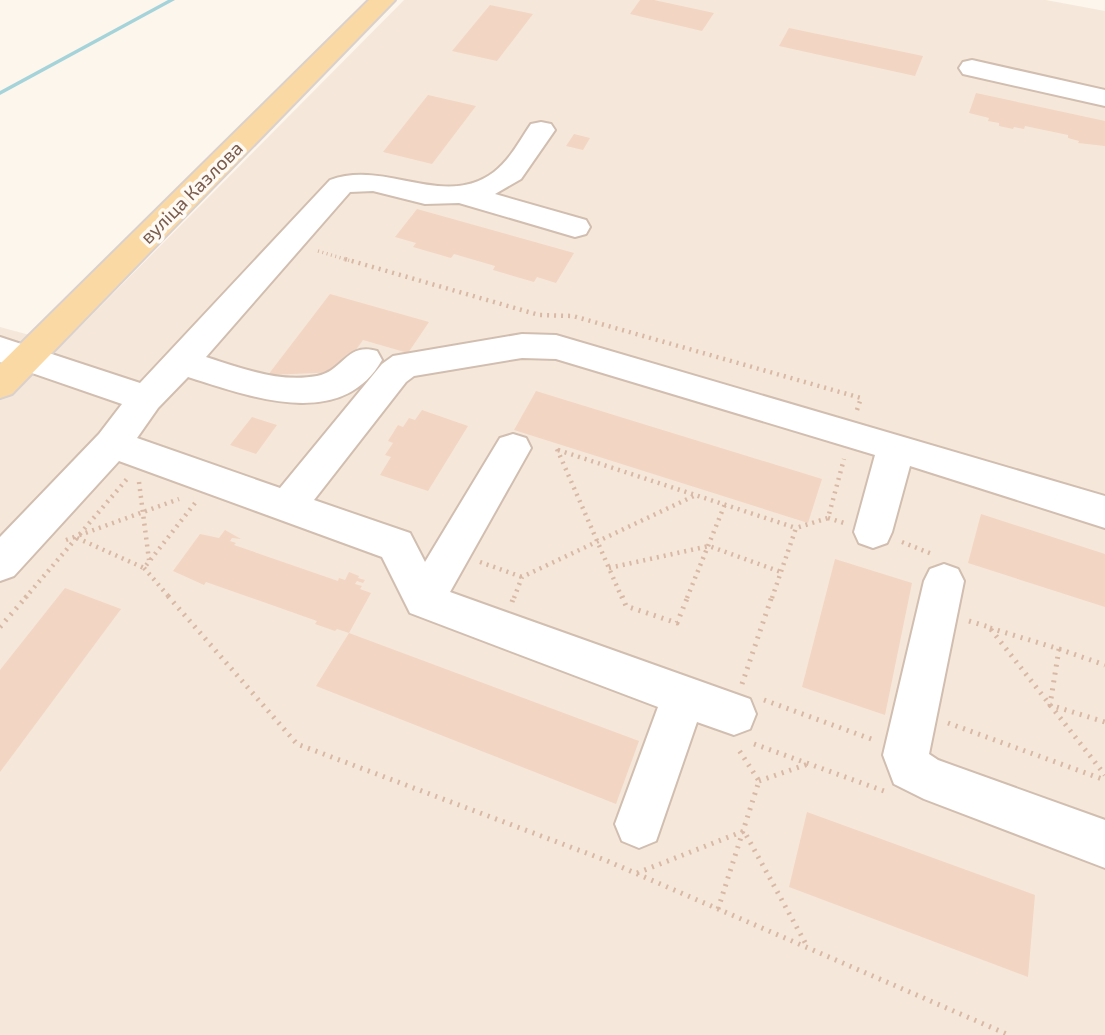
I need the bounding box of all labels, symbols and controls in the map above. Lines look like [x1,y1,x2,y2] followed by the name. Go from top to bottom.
[135,136,248,249] street label: вуліца Казлова

